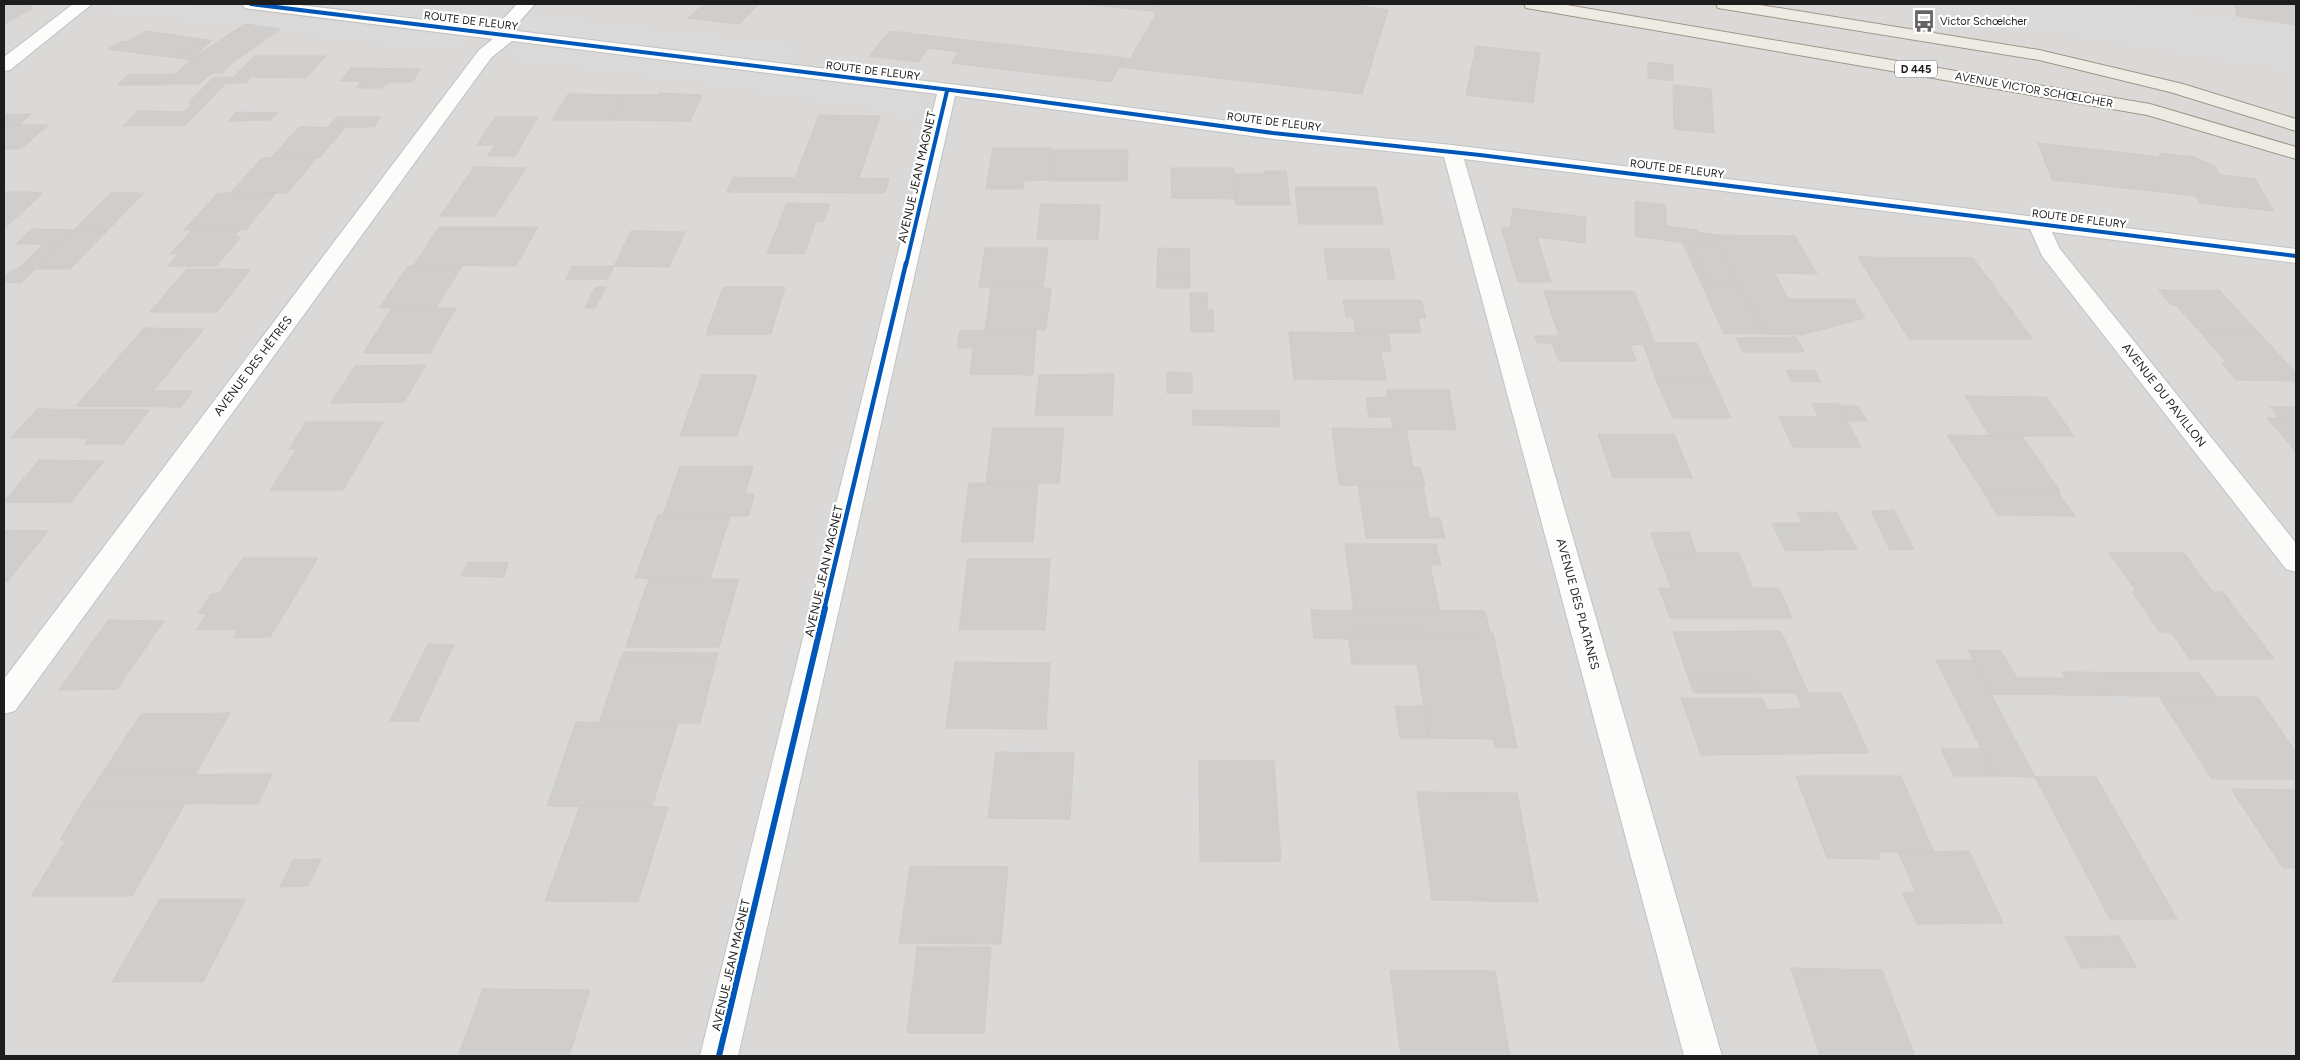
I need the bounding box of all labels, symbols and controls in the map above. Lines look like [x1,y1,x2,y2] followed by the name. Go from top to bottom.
[1911,8,1937,34] bus stop icon: Victor Schœlcher
[423,9,519,33] street label: ROUTE DE FLEURY
[1940,15,2027,28] place label: Victor Schœlcher
[825,59,921,83] street label: ROUTE DE FLEURY
[1895,61,1937,78] road number: D 445
[1954,70,2114,110] street label: AVENUE VICTOR SCHŒLCHER
[895,109,939,244] street label: AVENUE JEAN MAGNET
[1226,110,1322,134] street label: ROUTE DE FLEURY
[1629,157,1725,181] street label: ROUTE DE FLEURY
[2031,207,2127,231] street label: ROUTE DE FLEURY
[211,313,295,419] street label: AVENUE DES HÊTRES
[2119,340,2209,450] street label: AVENUE DU PAVILLON
[802,503,846,638] street label: AVENUE JEAN MAGNET
[1554,537,1602,671] street label: AVENUE DES PLATANES
[709,897,753,1032] street label: AVENUE JEAN MAGNET

